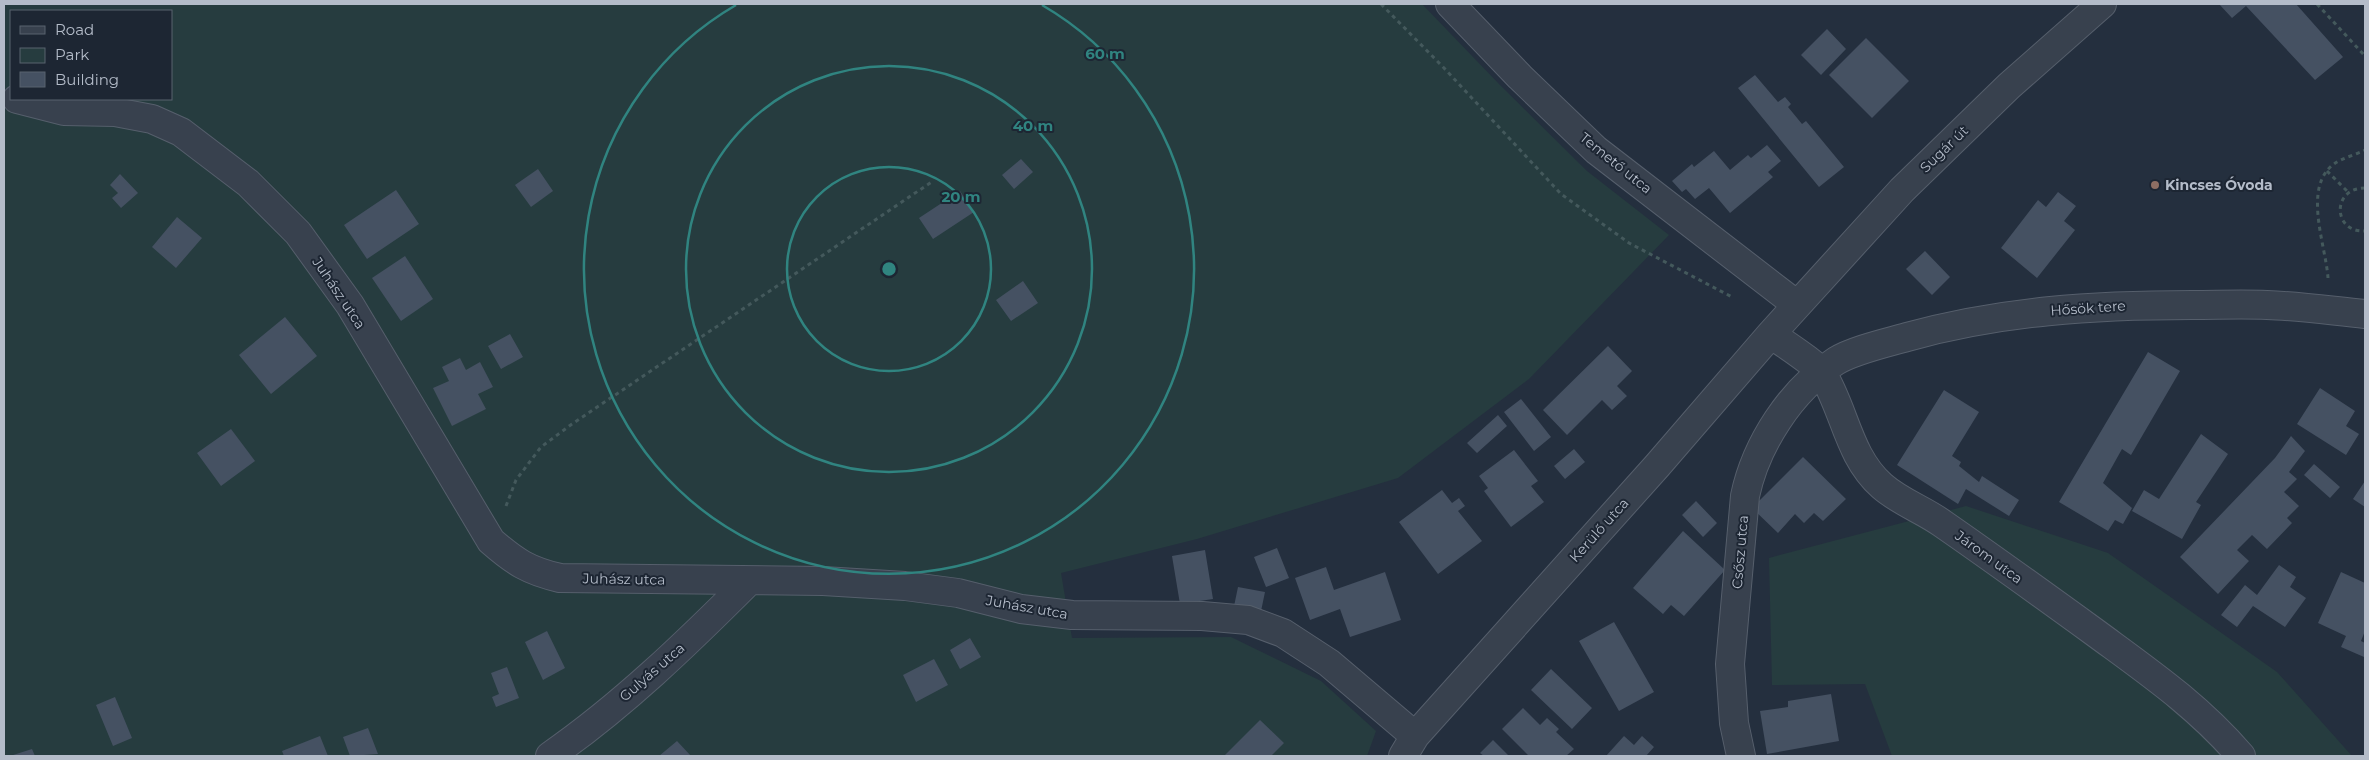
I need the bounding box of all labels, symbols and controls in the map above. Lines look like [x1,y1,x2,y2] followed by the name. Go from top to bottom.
[10,10,172,100] legend
[55,20,94,39] text: Road
[1085,44,1125,63] text: 60 m
[55,45,89,64] text: Park
[55,70,119,89] text: Building
[1013,116,1053,135] text: 40 m
[1916,121,1972,176] street label: Sugár út
[1576,128,1656,198] street label: Temető utca
[2165,176,2273,194] place label: Kincses Óvoda
[2149,179,2161,191] marker: Kincses Óvoda
[941,187,981,206] text: 20 m
[308,253,370,332] street label: Juhász utca
[880,260,898,278] centre of rings
[2050,296,2126,320] street label: Hősök tere
[1565,494,1633,566] street label: Kerülő utca
[1728,514,1752,590] street label: Csősz utca
[1951,526,2026,587] street label: Járom utca
[581,569,666,589] street label: Juhász utca
[984,591,1069,623] street label: Juhász utca
[616,639,688,705] street label: Gulyás utca

